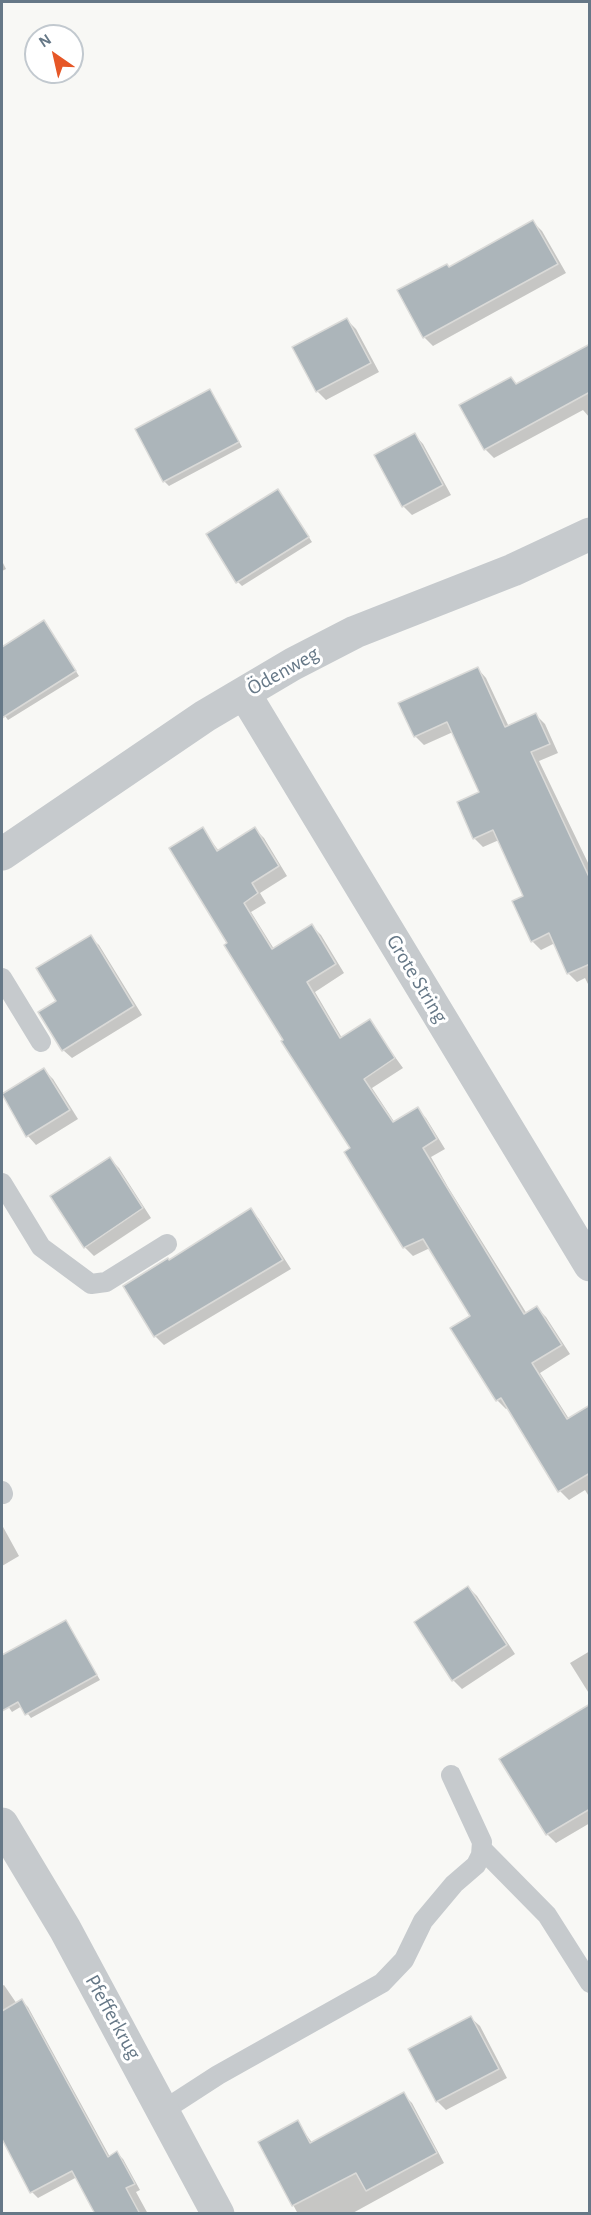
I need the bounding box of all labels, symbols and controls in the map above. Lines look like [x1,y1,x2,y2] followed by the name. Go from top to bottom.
[24,24,84,84] north arrow
[36,31,54,50] text: N
[243,641,323,701] street label: Ödenweg
[381,930,453,1028] street label: Grote String
[80,1970,146,2064] street label: Pfefferkrug

